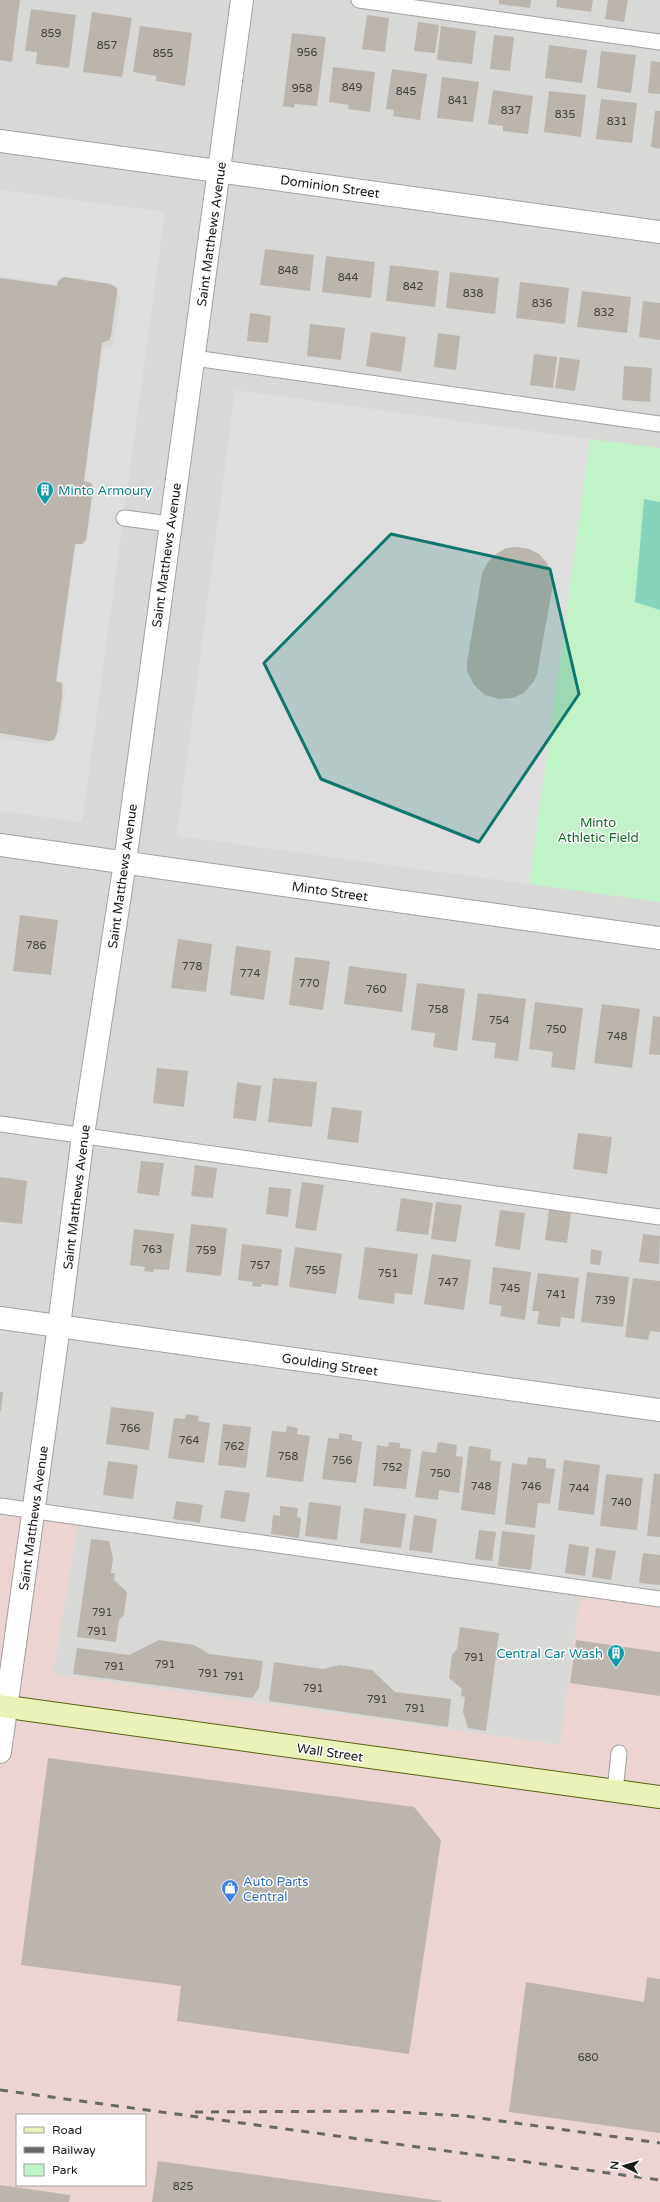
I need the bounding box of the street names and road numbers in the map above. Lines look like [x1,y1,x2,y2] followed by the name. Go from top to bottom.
[194,161,230,308] street label: Saint Matthews Avenue
[279,172,381,202] street label: Dominion Street
[149,482,185,629] street label: Saint Matthews Avenue
[105,803,141,950] street label: Saint Matthews Avenue
[291,879,369,905] street label: Minto Street
[60,1124,94,1271] street label: Saint Matthews Avenue
[281,1350,379,1380] street label: Goulding Street
[16,1445,52,1592] street label: Saint Matthews Avenue
[296,1740,364,1766] street label: Wall Street

